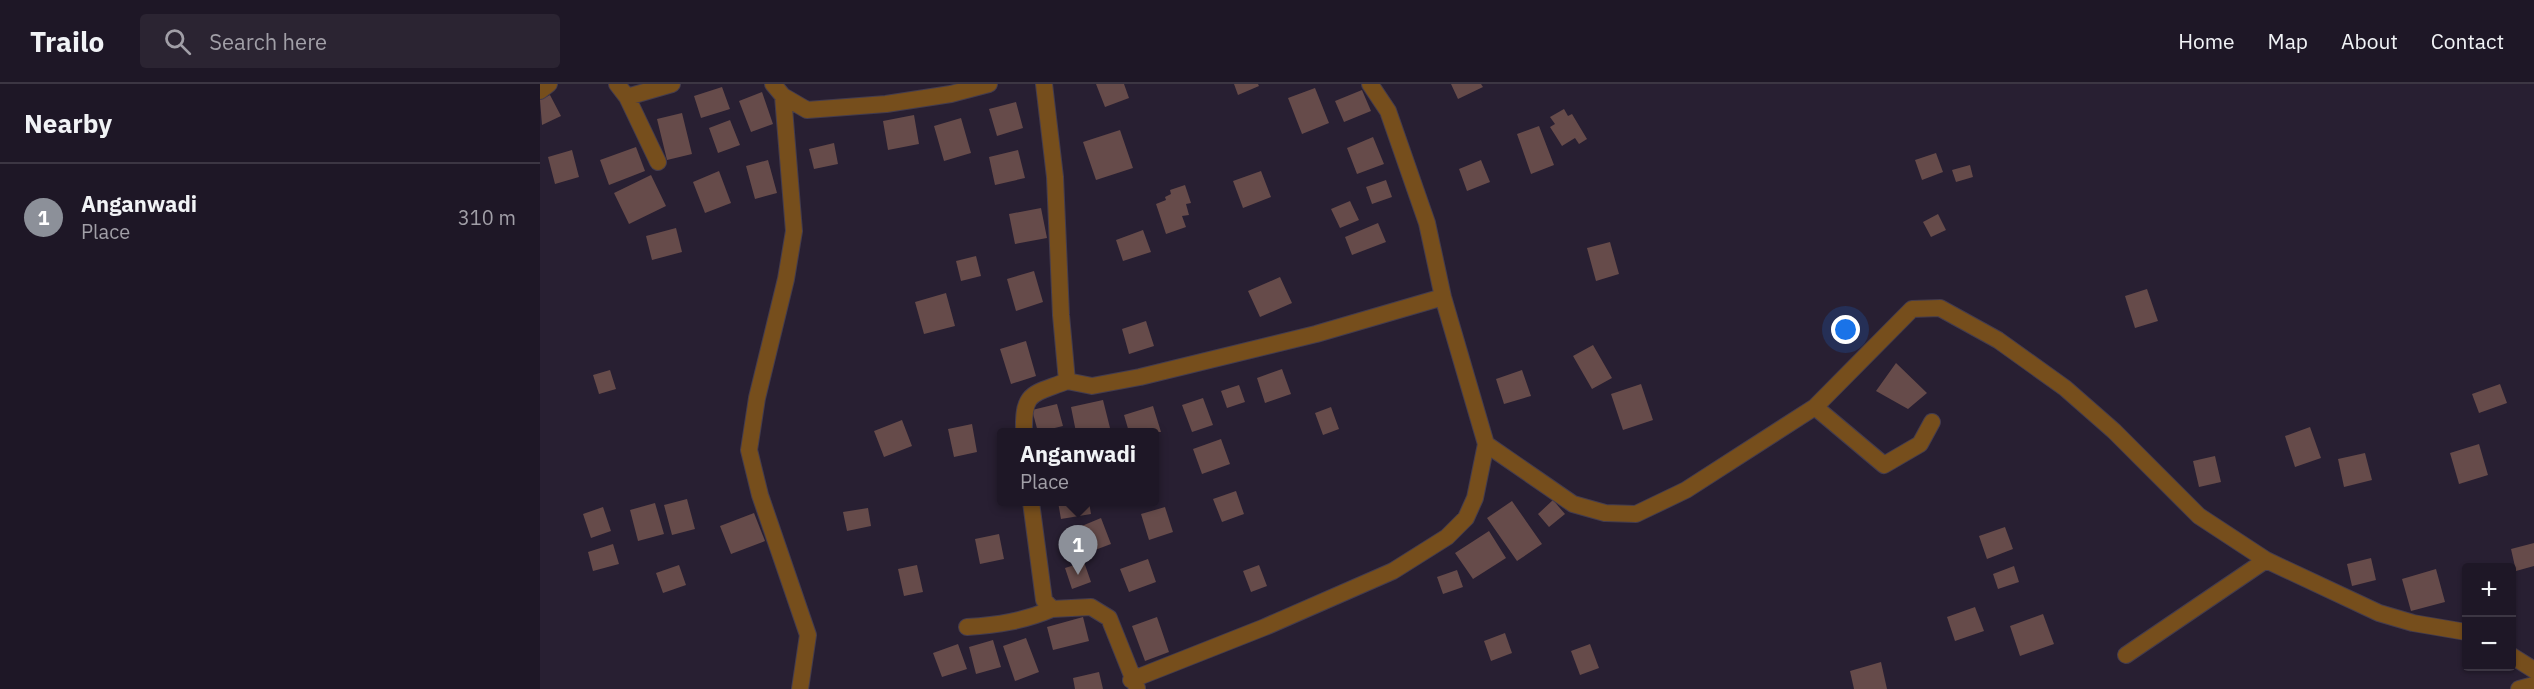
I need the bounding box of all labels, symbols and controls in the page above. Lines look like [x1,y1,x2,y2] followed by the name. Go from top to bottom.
[140,14,560,68] search box
[30,23,104,60] text: Trailo
[161,25,194,58] icon: search
[209,27,327,56] text: Search here
[2178,27,2235,55] text: Home
[2268,27,2308,55] text: Map
[2341,27,2398,55] text: About
[2431,27,2504,55] text: Contact
[24,106,112,140] text: Nearby
[81,189,197,218] text: Anganwadi
[38,204,50,231] text: 1
[458,204,516,231] text: 310 m
[81,218,130,245] text: Place
[1831,315,1860,344] your location
[997,428,1159,506] popup
[1020,439,1136,468] text: Anganwadi
[1020,468,1069,495] text: Place
[1058,526,1098,575] pin: 1
[2462,563,2516,671] map controls
[2462,563,2516,617] button: +
[2462,617,2516,671] button: −

